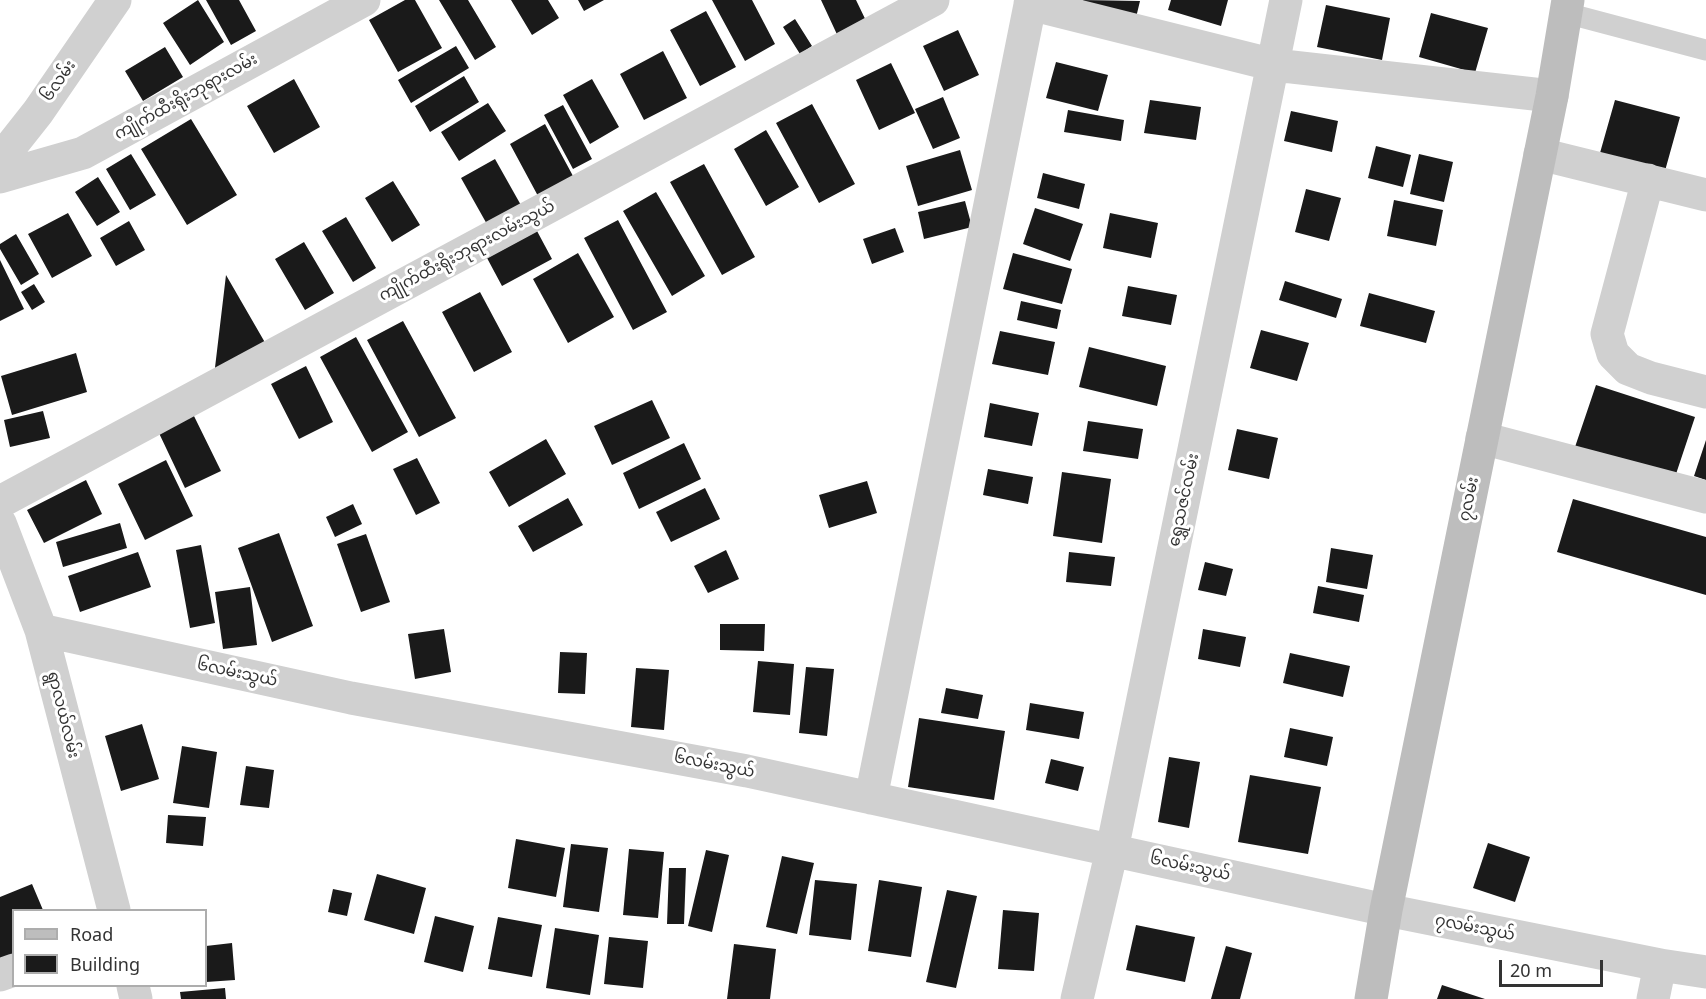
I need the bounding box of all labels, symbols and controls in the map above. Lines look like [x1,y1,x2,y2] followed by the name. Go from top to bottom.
[111,50,261,144] street label: ကျိုက်ထီးရိုးဘုရားလမ်း
[38,57,80,105] street label: ၆လမ်း
[376,196,558,306] street label: ကျိုက်ထီးရိုးဘုရားလမ်းသွယ်
[1165,452,1203,548] street label: ရွှေသဇင်လမ်း
[1455,475,1483,523] street label: ၇လမ်း
[195,655,279,691] street label: ၆လမ်းသွယ်
[43,670,83,760] street label: ရွာလယ်လမ်း
[672,748,756,782] street label: ၆လမ်းသွယ်
[1148,849,1232,885] street label: ၆လမ်းသွယ်
[12,909,207,987] legend
[1434,911,1516,945] street label: ၇လမ်းသွယ်
[70,922,113,946] text: Road
[1502,948,1606,986] scale bar
[70,952,140,976] text: Building
[1510,958,1552,982] text: 20 m

